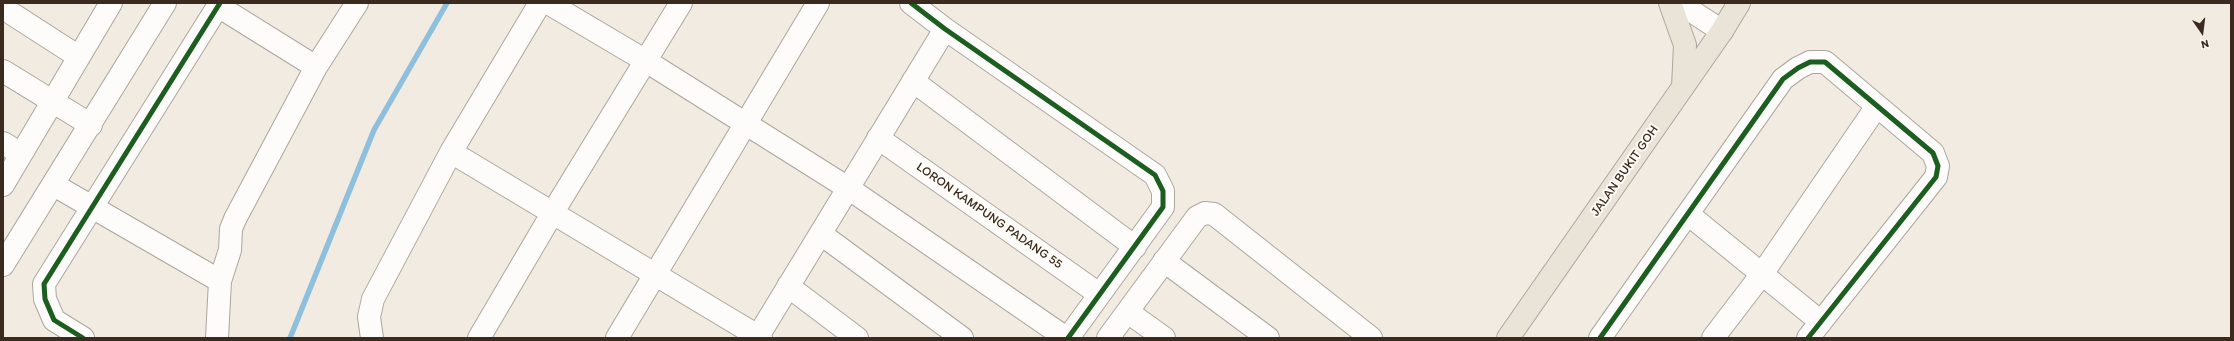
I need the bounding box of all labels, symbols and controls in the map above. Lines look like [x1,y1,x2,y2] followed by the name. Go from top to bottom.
[2182,12,2222,52] north arrow
[2200,37,2210,51] text: N
[1588,123,1662,219] street label: JALAN BUKIT GOH
[913,159,1065,273] street label: LORON KAMPUNG PADANG 55

